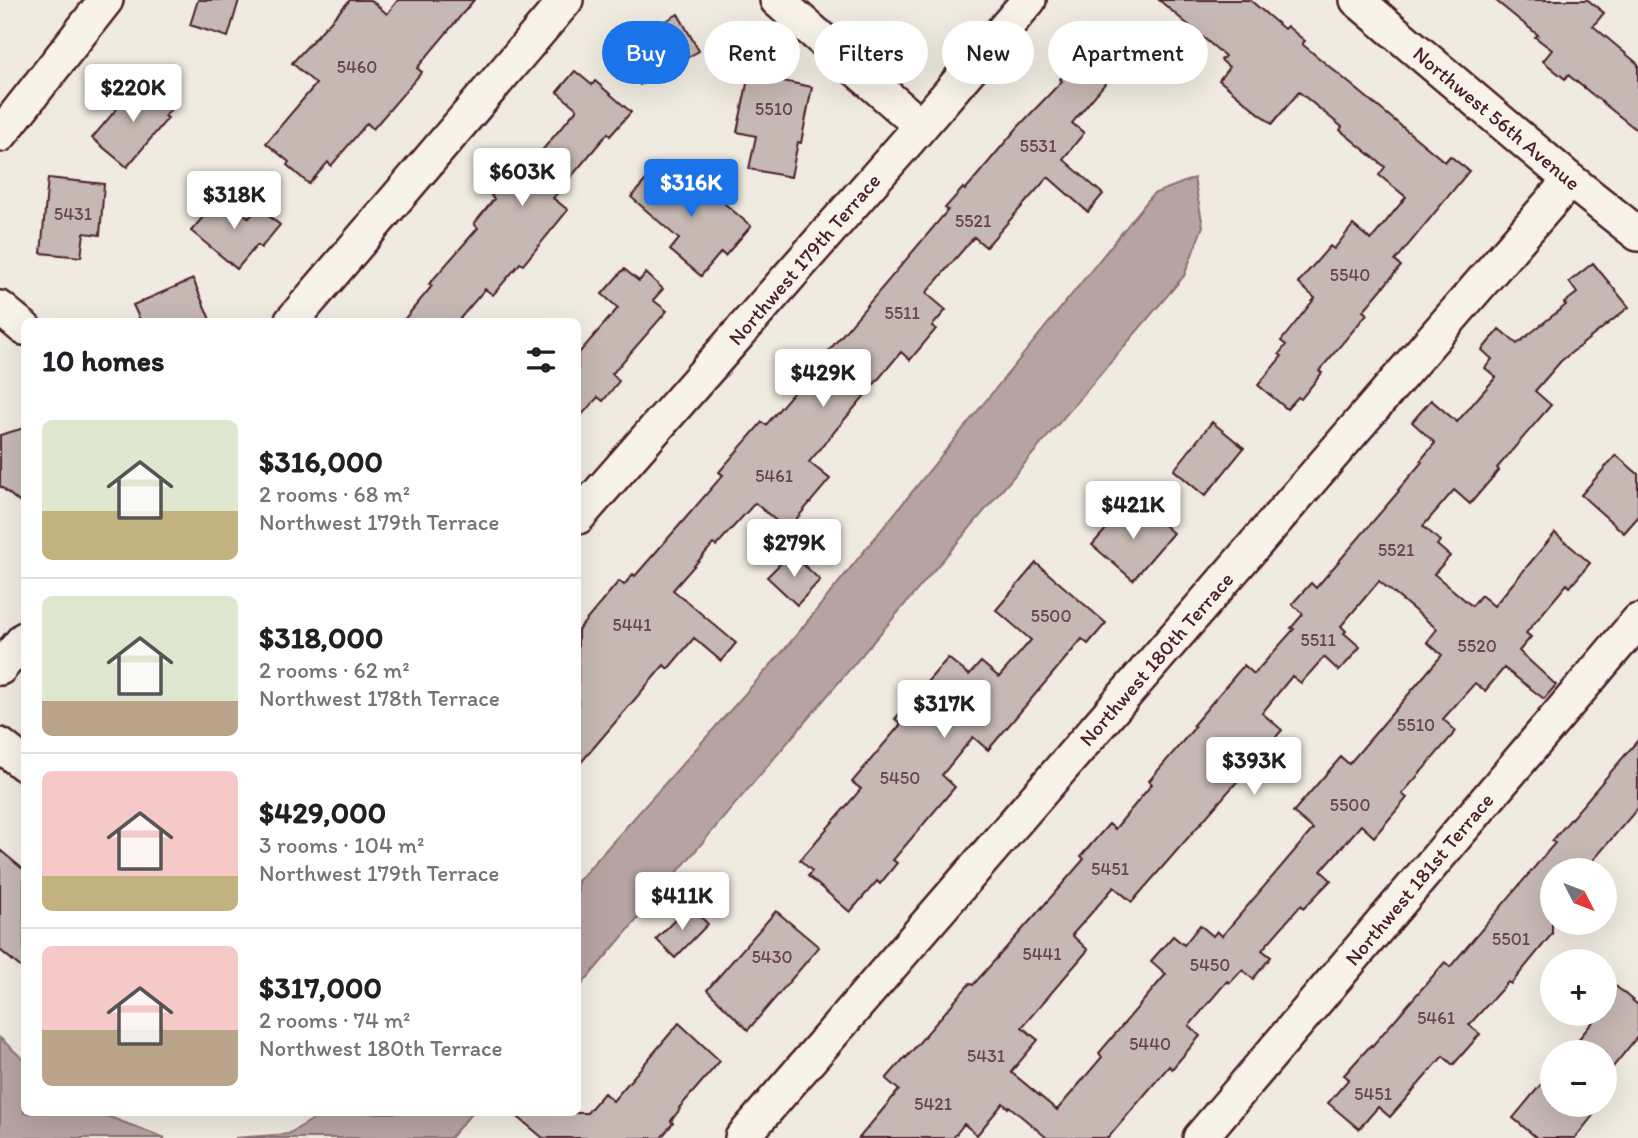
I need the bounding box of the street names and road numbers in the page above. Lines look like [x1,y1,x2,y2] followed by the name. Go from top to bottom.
[1408,41,1586,195] street label: Northwest 56th Avenue
[723,168,885,350] street label: Northwest 179th Terrace
[1074,567,1238,751] street label: Northwest 180th Terrace
[1339,788,1499,970] street label: Northwest 181st Terrace

